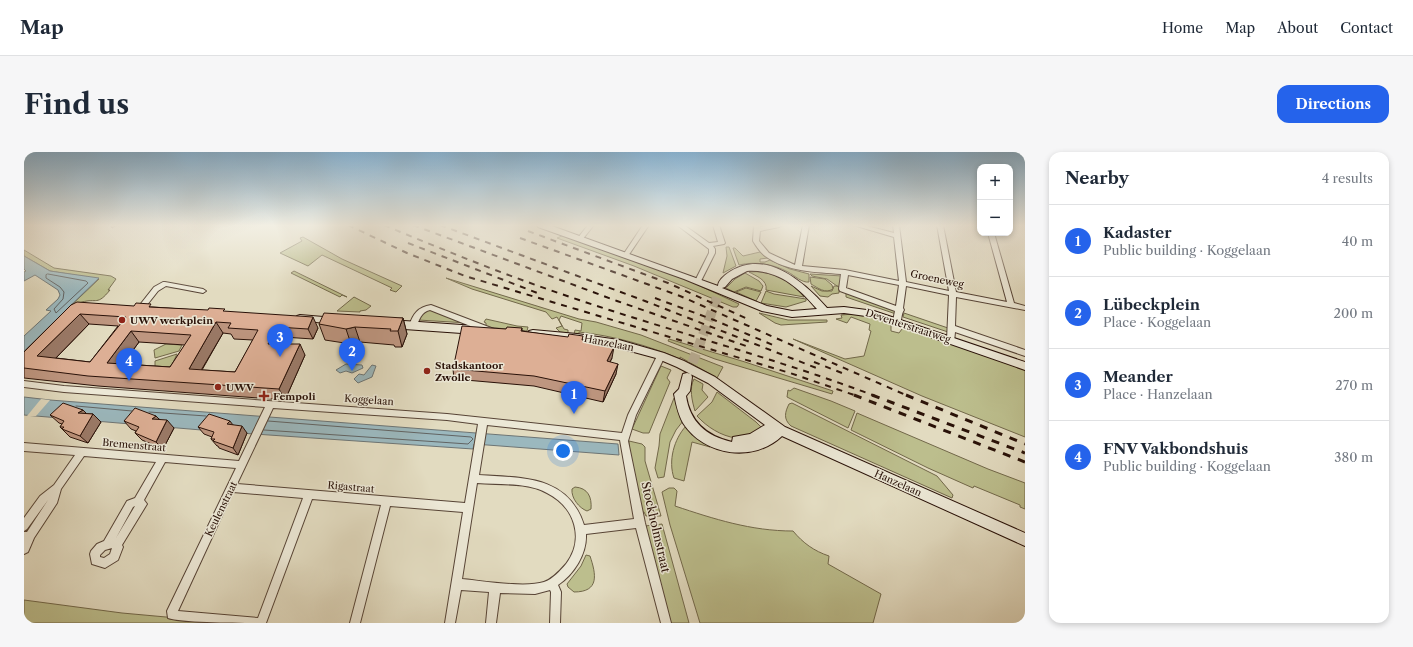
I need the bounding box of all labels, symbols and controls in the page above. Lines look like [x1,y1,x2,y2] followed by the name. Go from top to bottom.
[20,16,64,39] text: Map
[1162,19,1203,37] text: Home
[1225,19,1255,37] text: Map
[1277,19,1318,37] text: About
[1340,19,1393,37] text: Contact
[1277,85,1389,123] button: Directions
[24,87,129,121] text: Find us
[977,164,1013,236] map controls
[977,164,1013,200] button: +
[1065,168,1129,188] text: Nearby
[1322,170,1373,186] text: 4 results
[977,200,1013,236] button: −
[1103,223,1172,242] text: Kadaster
[1075,233,1081,249] text: 1
[1342,233,1373,249] text: 40 m
[1103,242,1271,258] text: Public building · Koggelaan
[909,267,966,291] street label: Groeneweg
[1103,295,1200,314] text: Lübeckplein
[1074,305,1082,321] text: 2
[1333,305,1373,321] text: 200 m
[864,306,953,346] street label: Deventerstraatweg
[130,314,213,327] place label: UWV werkplein
[1103,314,1211,330] text: Place · Koggelaan
[117,315,127,325] marker: UWV werkplein
[267,324,293,357] pin: 3
[583,332,636,354] street label: Hanzelaan
[339,338,365,371] pin: 2
[116,348,142,381] pin: 4
[435,359,503,384] place label: Stadskantoor Zwolle
[422,366,432,376] marker: Stadskantoor Zwolle
[1103,367,1173,386] text: Meander
[1074,377,1082,393] text: 3
[1335,377,1373,393] text: 270 m
[226,381,254,394] place label: UWV
[561,381,587,414] pin: 1
[213,382,223,392] marker: UWV
[1103,386,1213,402] text: Place · Hanzelaan
[258,390,270,402] marker: Fempoli
[273,390,316,403] place label: Fempoli
[344,392,395,408] street label: Koggelaan
[102,436,167,454] street label: Bremenstraat
[1103,439,1248,458] text: FNV Vakbondshuis
[553,441,573,461] your location
[1074,449,1082,465] text: 4
[1334,449,1373,465] text: 380 m
[1103,458,1271,474] text: Public building · Koggelaan
[872,467,924,500] street label: Hanzelaan
[327,478,375,496] street label: Rigastraat
[202,479,240,539] street label: Keulenstraat
[638,480,674,575] street label: Stockholmstraat

